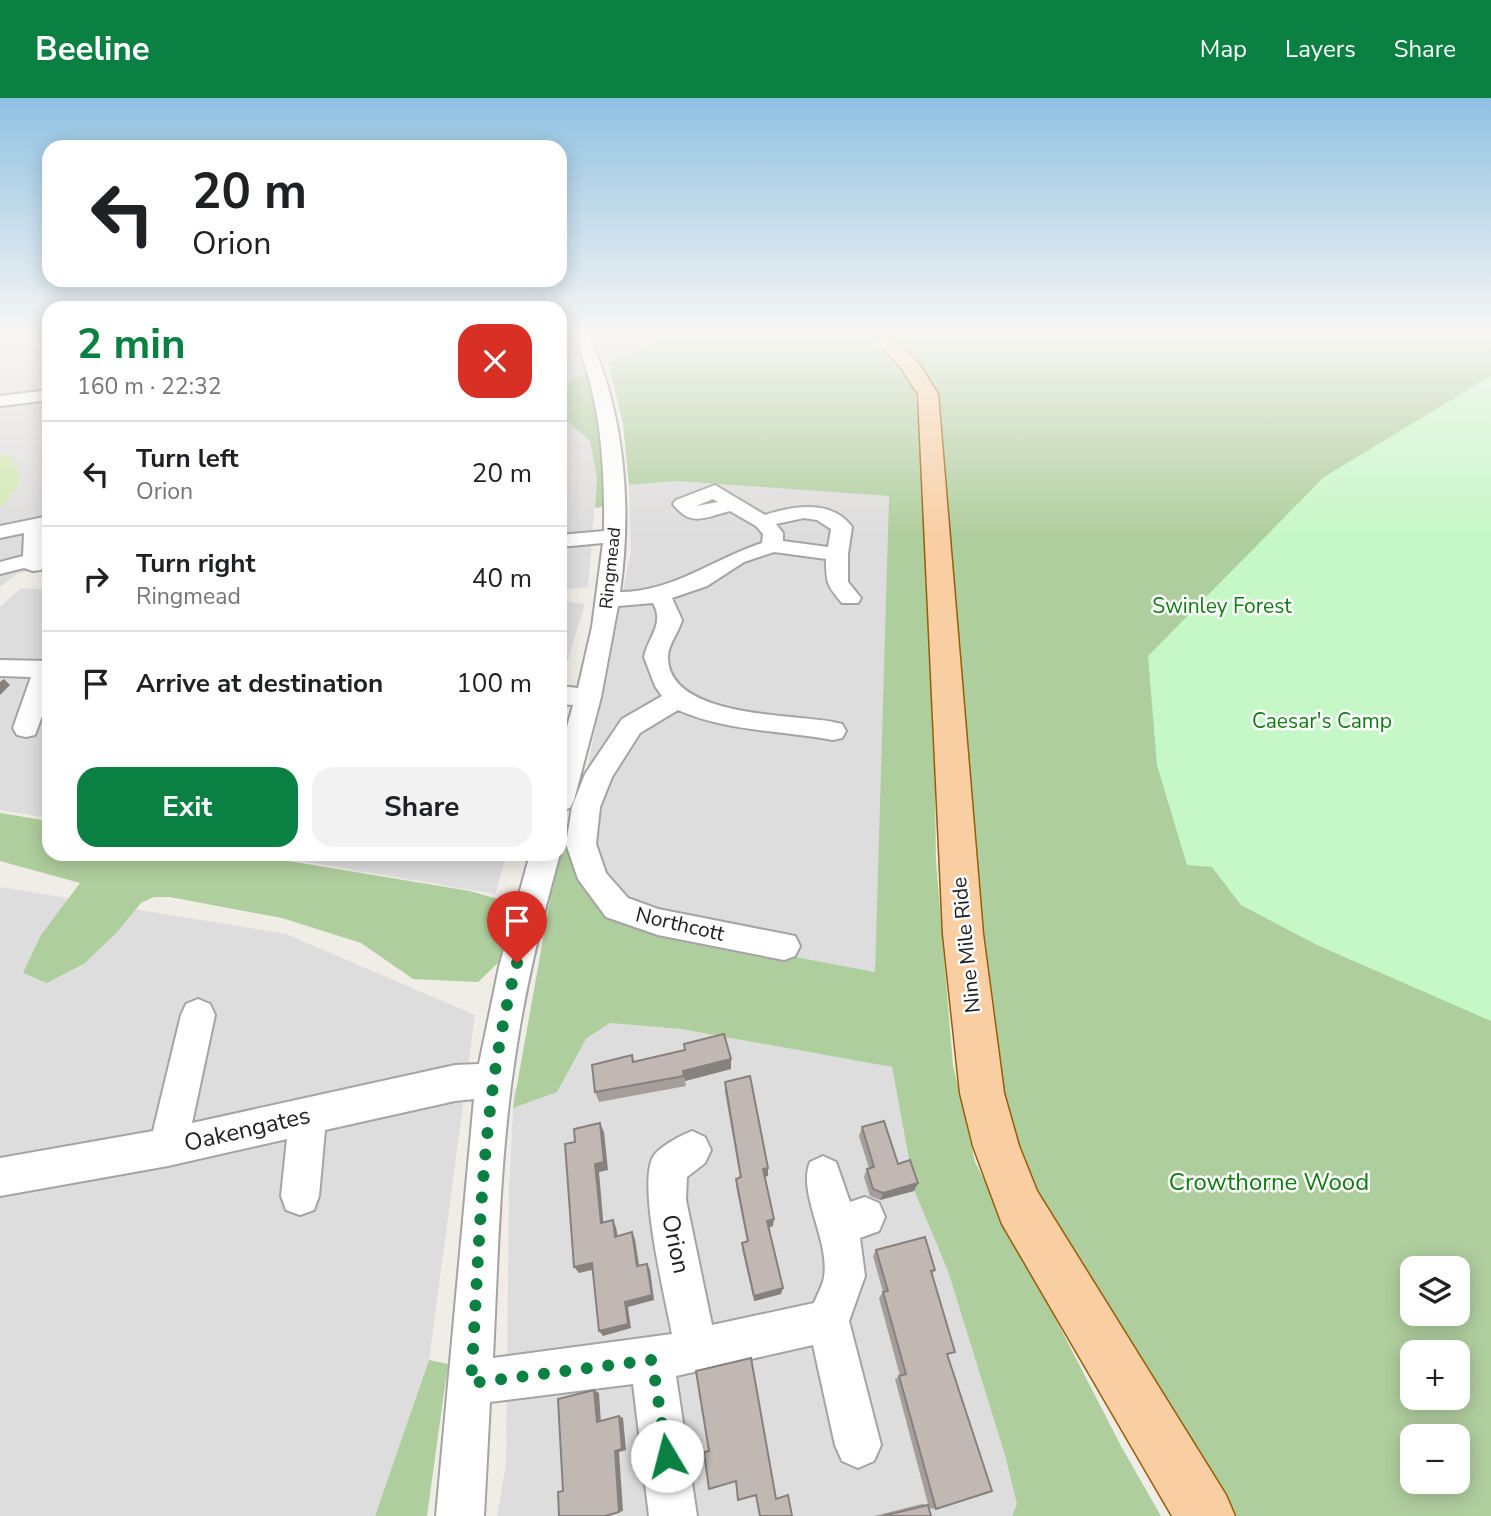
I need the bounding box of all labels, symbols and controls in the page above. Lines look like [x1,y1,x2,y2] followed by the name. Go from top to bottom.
[35,27,150,72] text: Beeline
[1200,33,1247,65] text: Map
[1285,33,1356,65] text: Layers
[1394,33,1456,65] text: Share
[192,158,307,225] text: 20 m
[77,168,168,259] icon: left
[192,222,271,265] text: Orion
[77,316,186,373] text: 2 min
[458,324,532,398] button: close
[77,371,222,402] text: 160 m · 22:32
[136,441,239,476] text: Turn left
[77,455,115,493] icon: left
[472,456,532,491] text: 20 m
[136,476,193,507] text: Orion
[594,526,626,610] street label: Ringmead
[136,546,255,581] text: Turn right
[77,560,115,598] icon: right
[472,561,532,596] text: 40 m
[136,581,241,612] text: Ringmead
[1152,592,1292,620] park label: Swinley Forest
[77,665,115,703] icon: arrive
[136,666,383,701] text: Arrive at destination
[456,666,532,701] text: 100 m
[1252,707,1392,735] park label: Caesar's Camp
[77,767,298,847] button: Exit
[312,767,532,847] button: Share
[945,876,987,1014] street label: Nine Mile Ride
[487,891,547,963] pin
[633,900,728,948] street label: Northcott
[498,902,536,940] icon: arrive
[181,1099,313,1159] street label: Oakengates
[1169,1166,1369,1198] park label: Crowthorne Wood
[654,1212,698,1276] street label: Orion
[1400,1256,1470,1494] map controls
[1400,1256,1470,1326] button: layers
[1400,1340,1470,1410] button: +
[630,1419,704,1493] position arrow
[1400,1424,1470,1494] button: −

